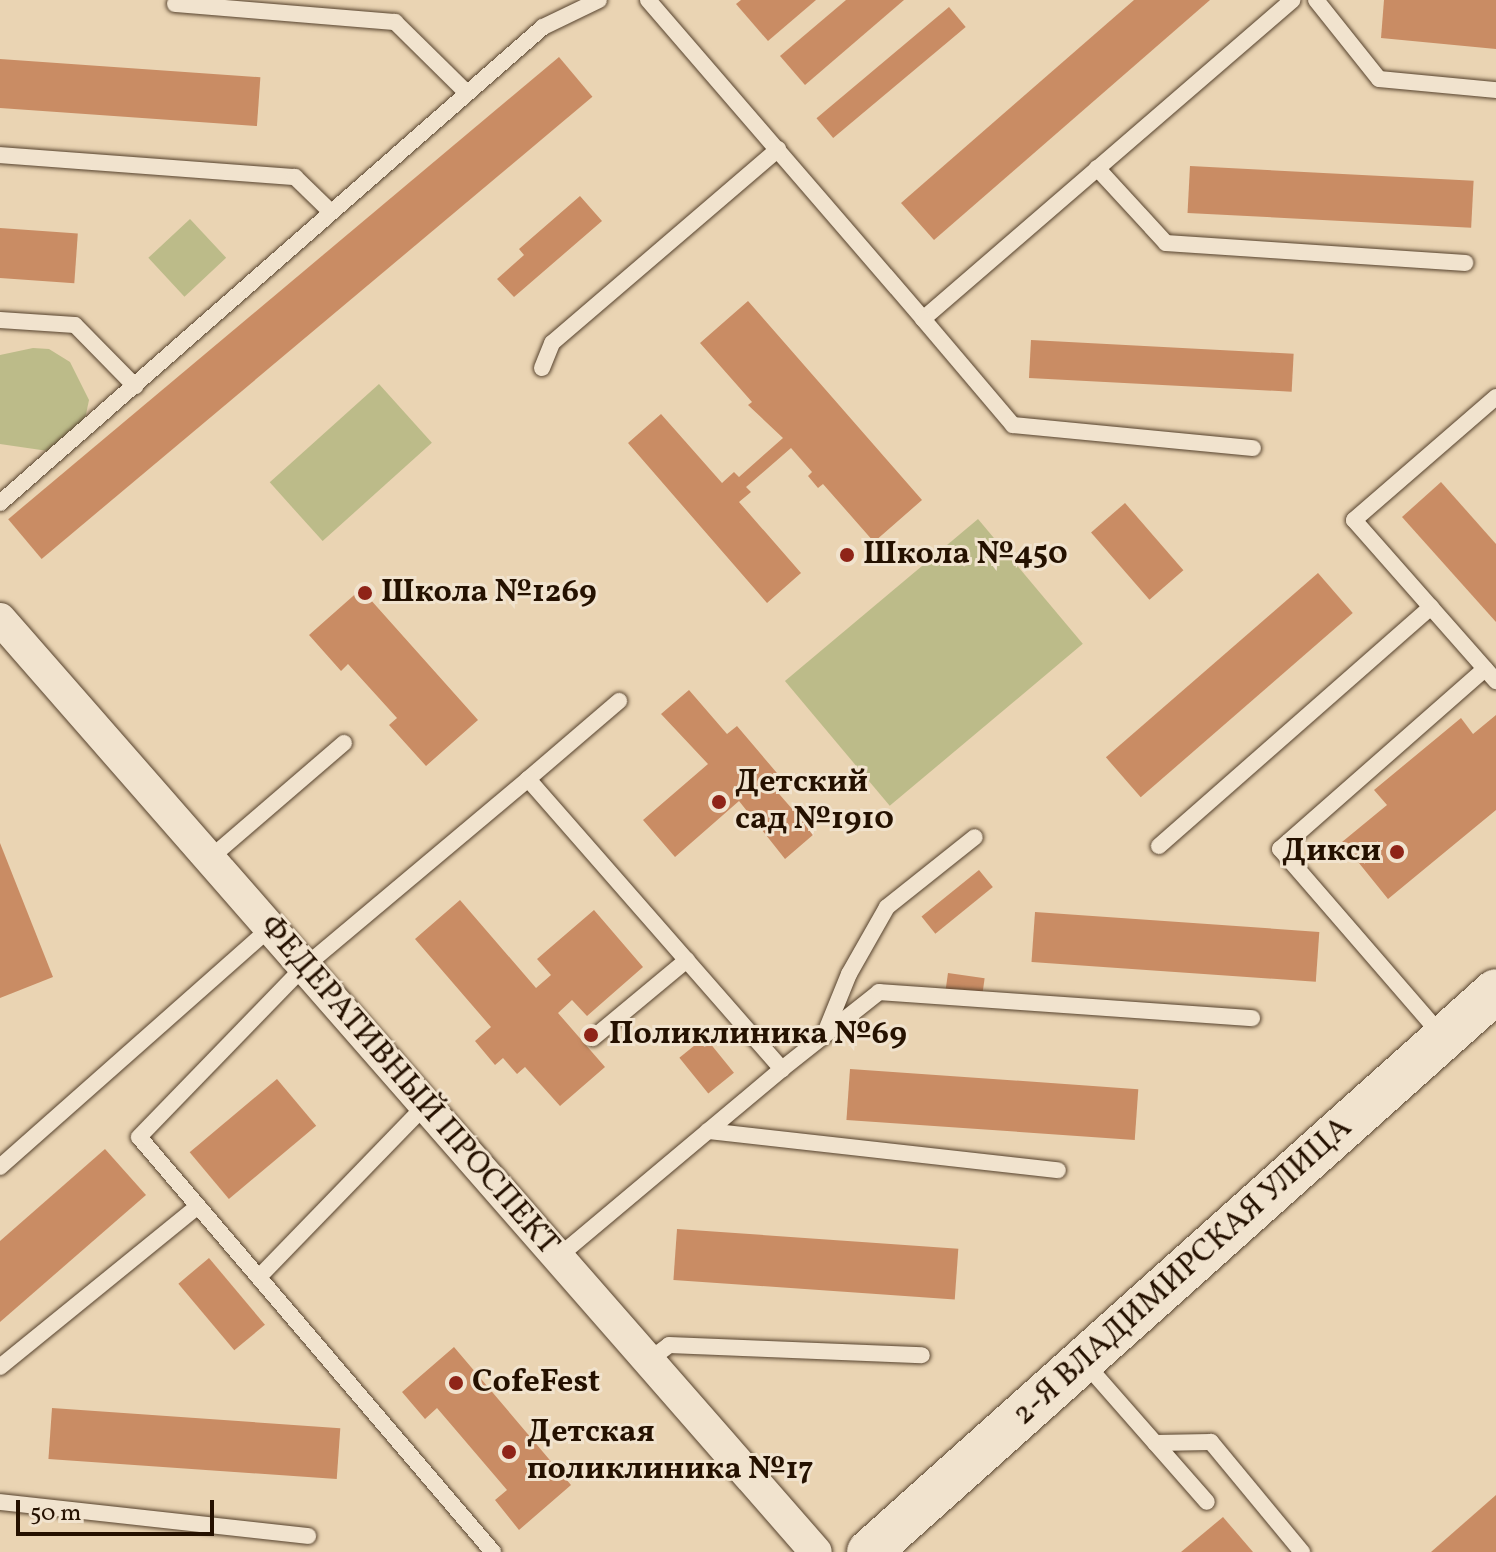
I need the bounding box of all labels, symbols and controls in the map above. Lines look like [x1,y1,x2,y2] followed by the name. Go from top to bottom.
[863,536,1068,574] place label: Школа №450
[838,546,856,564] marker: Школа №450
[381,574,597,612] place label: Школа №1269
[356,584,374,602] marker: Школа №1269
[735,765,894,840] place label: Детский сад №1910
[710,793,728,811] marker: Детский сад №1910
[1282,833,1381,871] place label: Дикси
[1388,843,1406,861] marker: Дикси
[250,908,566,1264] street label: ФЕДЕРАТИВНЫЙ ПРОСПЕКТ
[609,1016,907,1054] place label: Поликлиника №69
[580,1024,602,1046] marker: Поликлиника №69
[1005,1109,1361,1435] street label: 2-Я ВЛАДИМИРСКАЯ УЛИЦА
[472,1364,600,1402] place label: CofeFest
[447,1374,465,1392] marker: CofeFest
[527,1415,814,1490] place label: Детская поликлиника №17
[498,1441,520,1463] marker: Детская поликлиника №17
[20,1484,218,1534] scale bar
[30,1497,82,1531] text: 50 m

